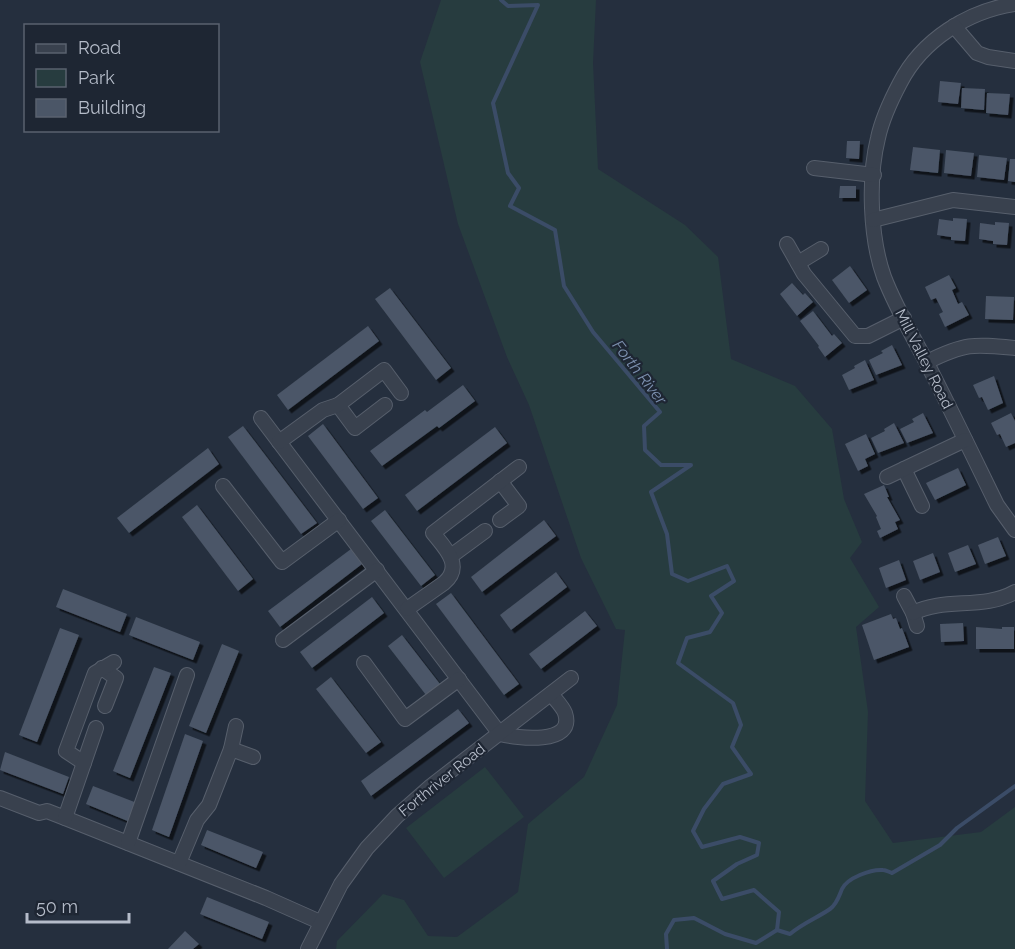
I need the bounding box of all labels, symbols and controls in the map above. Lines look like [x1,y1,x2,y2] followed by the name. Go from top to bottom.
[24,24,219,132] legend
[78,37,121,58] text: Road
[78,67,115,88] text: Park
[78,97,146,118] text: Building
[891,306,957,412] street label: Mill Valley Road
[609,336,671,409] water label: Forth River
[395,740,489,820] street label: Forthriver Road
[27,886,129,924] scale bar
[36,896,78,917] text: 50 m

